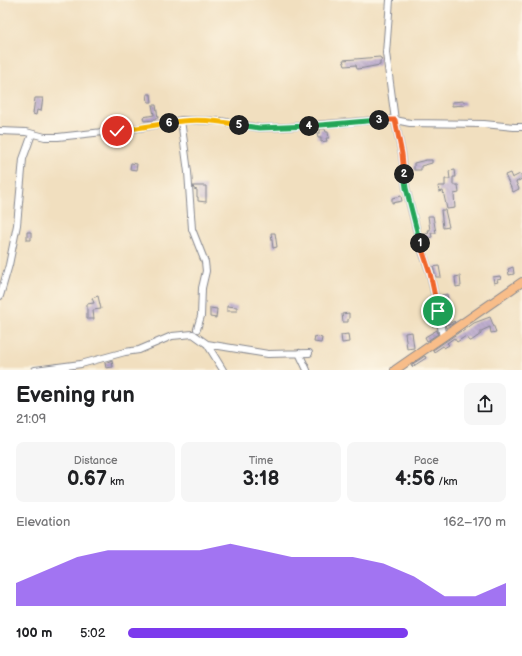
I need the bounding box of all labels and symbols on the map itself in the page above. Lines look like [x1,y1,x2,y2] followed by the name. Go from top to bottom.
[369,110,389,130] pin: 3
[159,113,179,133] pin: 6
[100,114,134,148] pin
[229,115,249,135] pin: 5
[299,116,319,136] pin: 4
[394,164,414,184] pin: 2
[410,233,430,253] pin: 1
[421,294,455,328] pin

